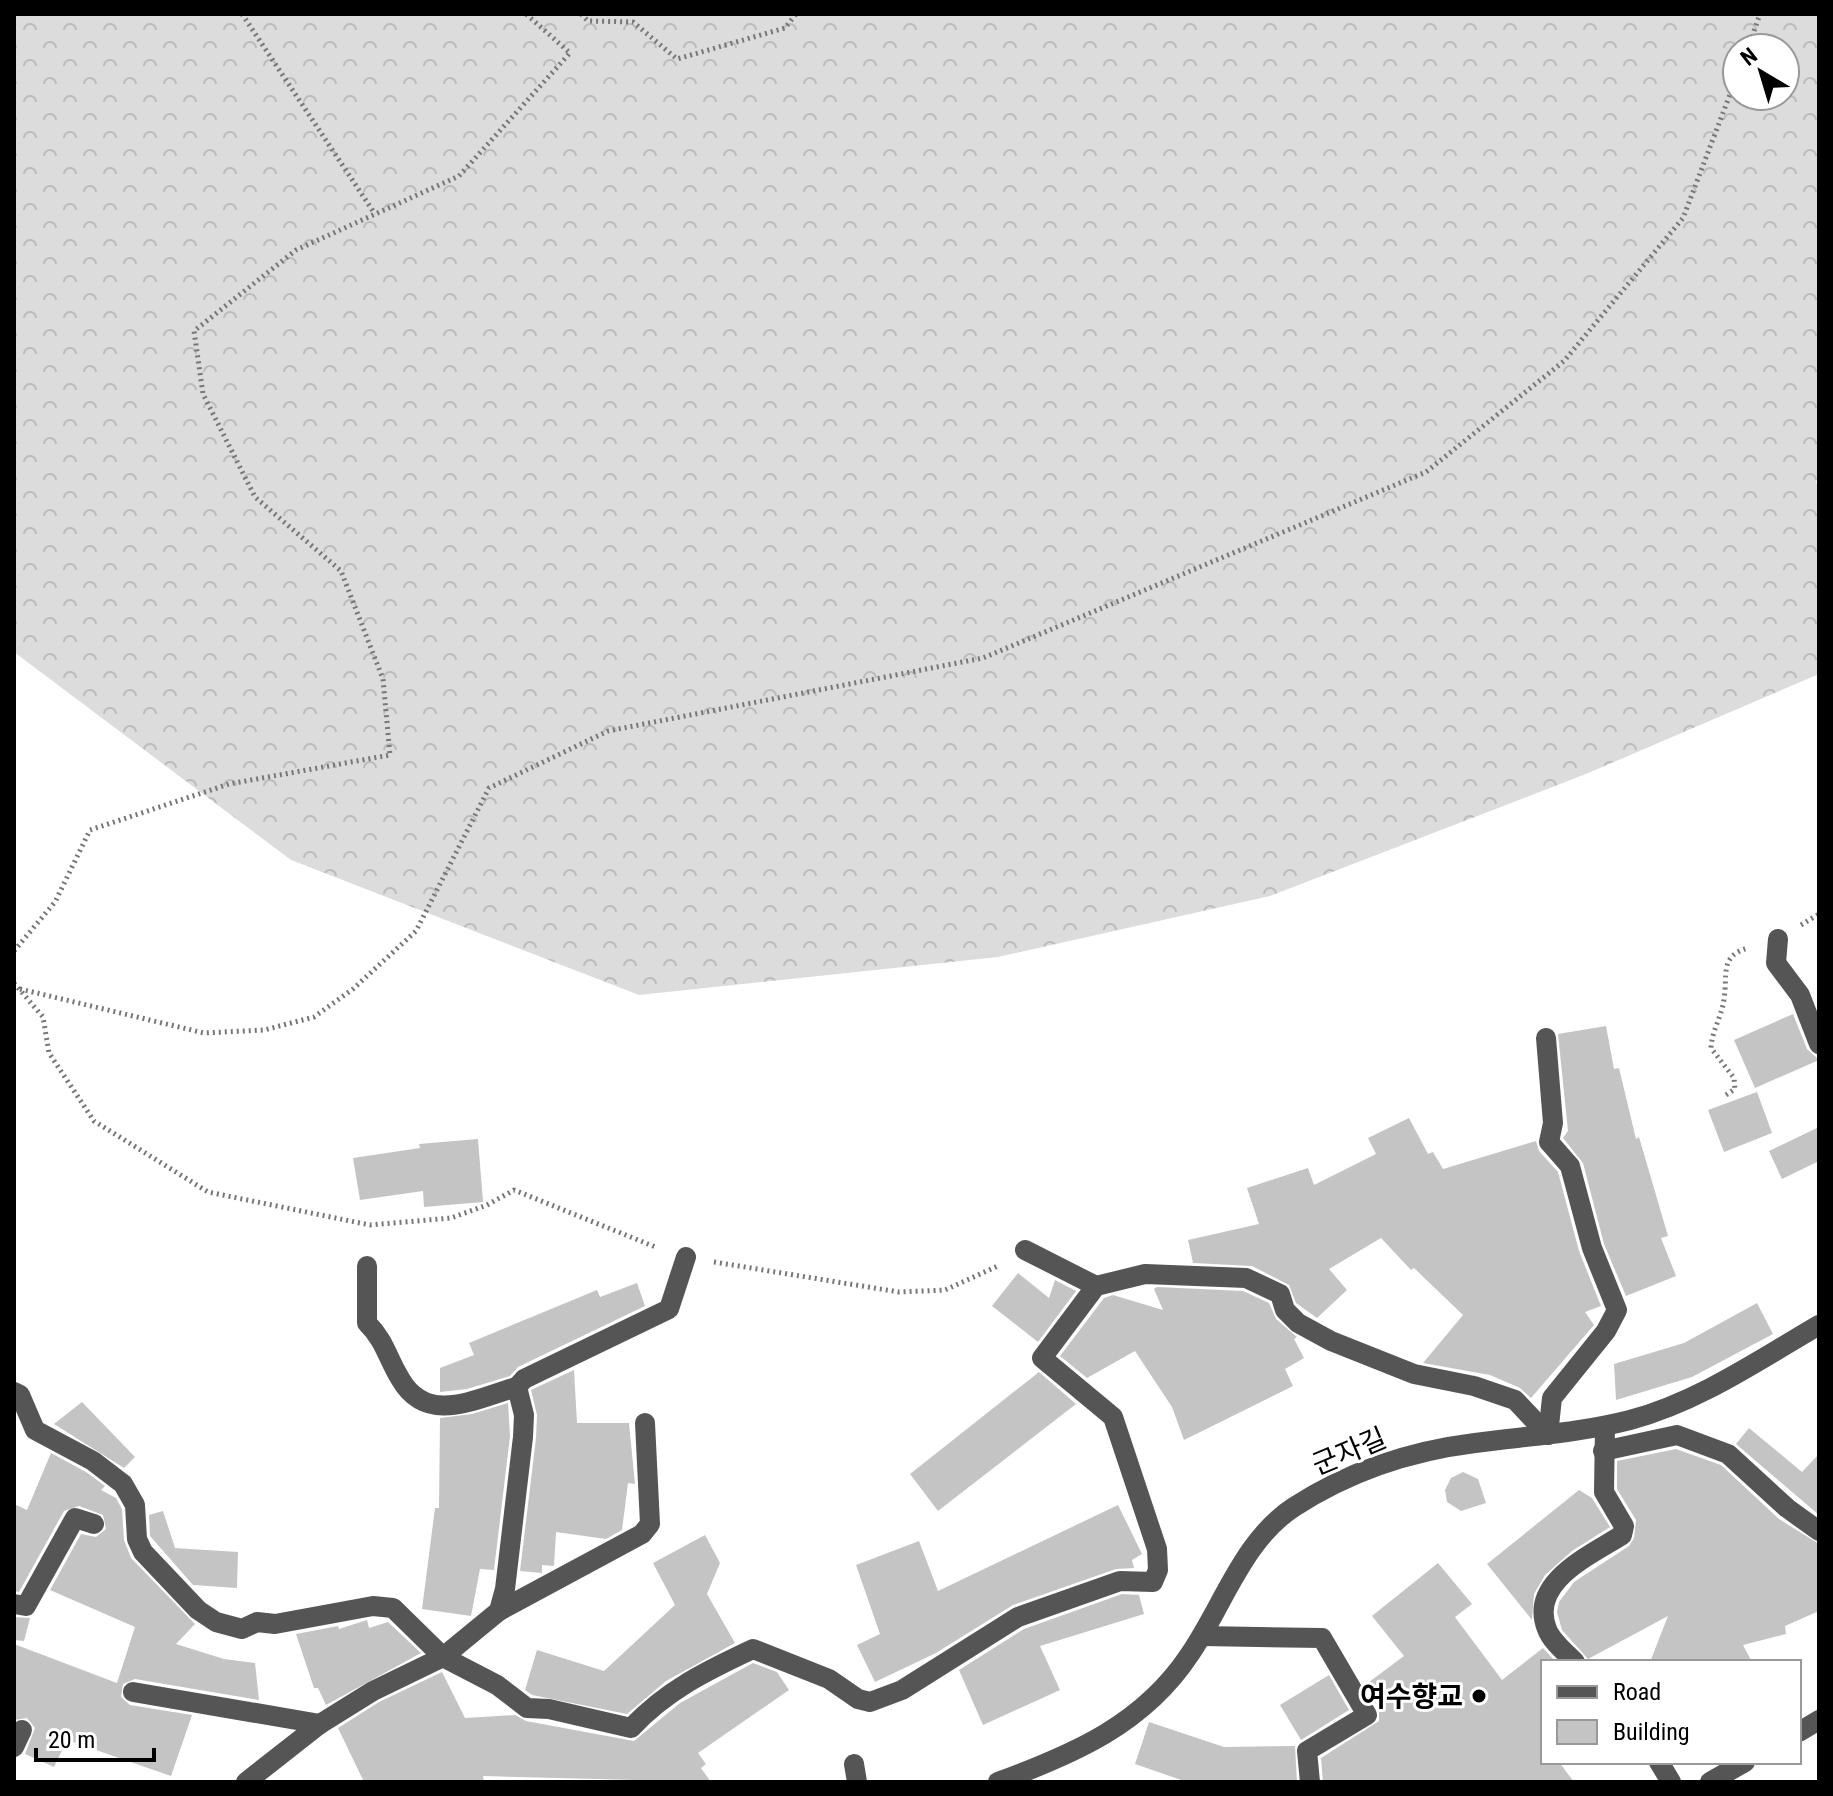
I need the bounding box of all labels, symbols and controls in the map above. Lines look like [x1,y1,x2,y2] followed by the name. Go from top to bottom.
[1721,32,1801,112] north arrow
[1736,43,1762,71] text: N
[1307,1421,1391,1482] street label: 군자길
[1541,1660,1801,1764] legend
[1613,1678,1661,1706] text: Road
[1360,1680,1463,1713] place label: 여수향교
[1470,1687,1488,1705] marker: 여수향교
[36,1712,154,1762] scale bar
[1613,1718,1690,1746] text: Building
[48,1726,95,1754] text: 20 m

